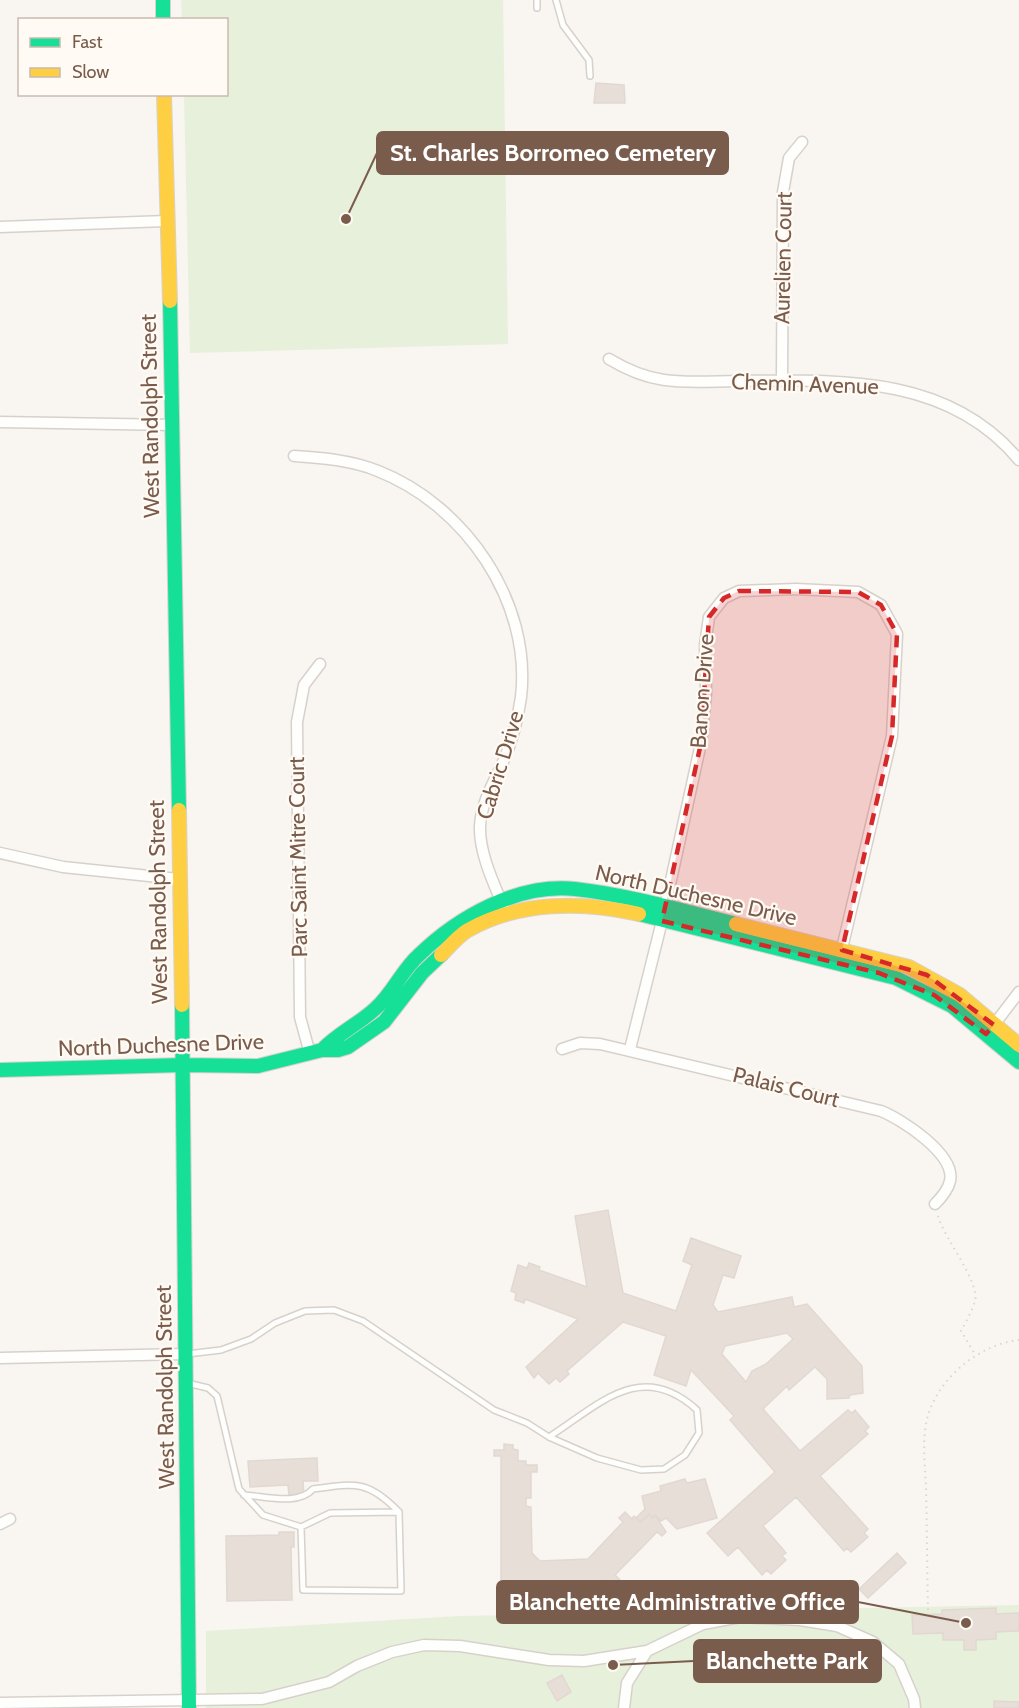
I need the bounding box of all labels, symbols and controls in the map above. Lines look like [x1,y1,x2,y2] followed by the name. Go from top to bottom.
[18,18,228,96] legend
[72,31,103,53] text: Fast
[72,61,109,83] text: Slow
[377,132,728,174] callout: St. Charles Borromeo Cemetery
[390,138,716,167] text: St. Charles Borromeo Cemetery
[768,191,798,324] street label: Aurelien Court
[135,313,165,518] street label: West Randolph Street
[731,368,879,400] street label: Chemin Avenue
[685,633,719,749] street label: Banon Drive
[471,707,529,823] street label: Cabric Drive
[283,756,313,958] street label: Parc Saint Mitre Court
[143,799,173,1004] street label: West Randolph Street
[593,859,799,931] street label: North Duchesne Drive
[58,1028,264,1062] street label: North Duchesne Drive
[730,1061,842,1113] street label: Palais Court
[150,1284,180,1489] street label: West Randolph Street
[497,1581,858,1623] callout: Blanchette Administrative Office
[509,1587,845,1616] text: Blanchette Administrative Office
[694,1640,881,1682] callout: Blanchette Park
[706,1646,869,1675] text: Blanchette Park

